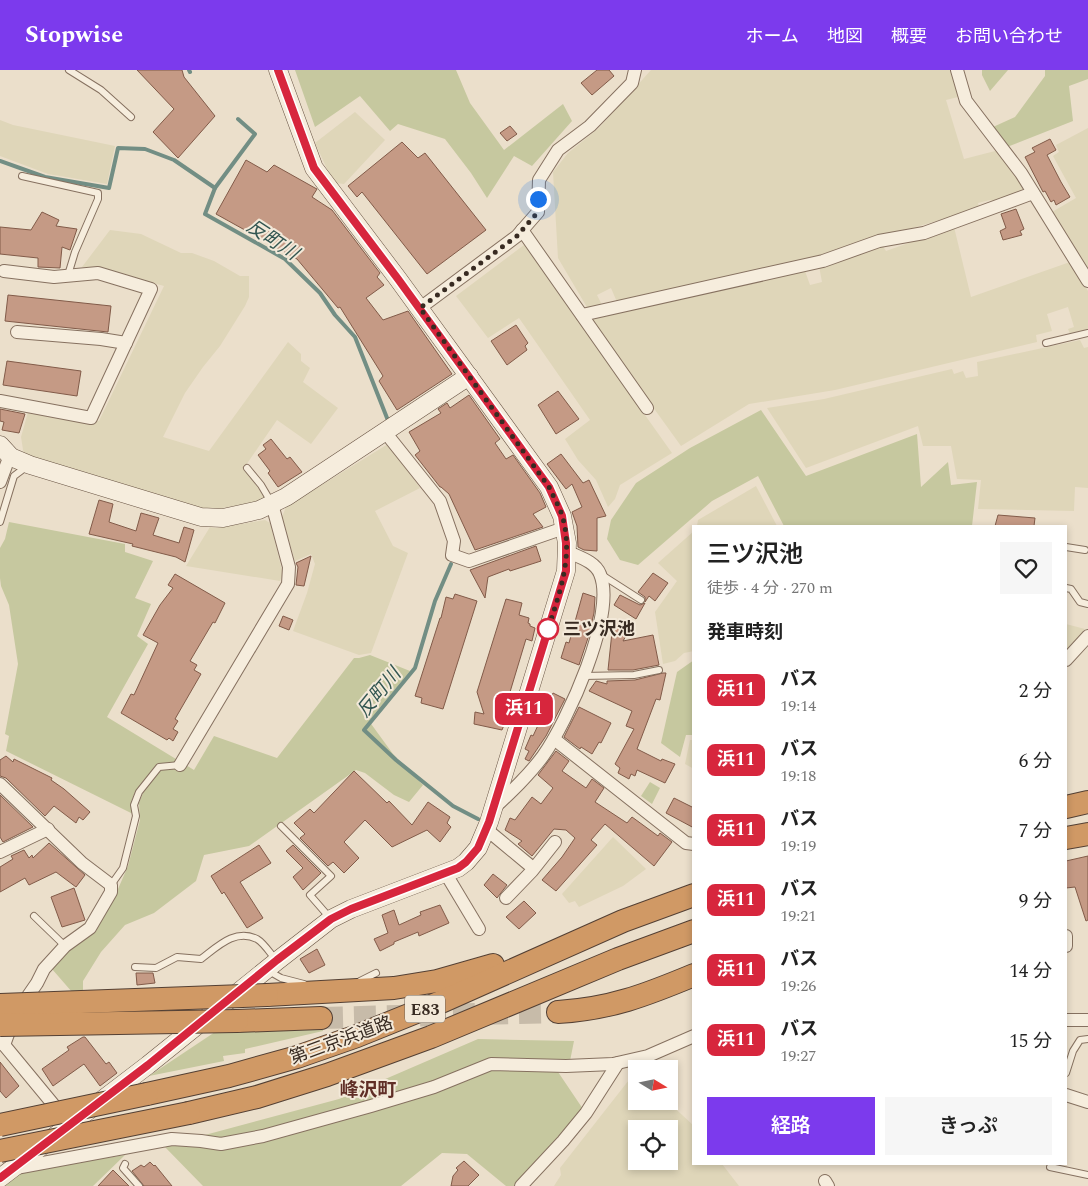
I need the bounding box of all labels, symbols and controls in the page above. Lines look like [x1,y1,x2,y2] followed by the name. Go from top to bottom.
[25,17,123,53] text: Stopwise
[746,23,799,50] text: ホーム
[827,23,863,50] text: 地図
[891,23,927,50] text: 概要
[955,23,1063,50] text: お問い合わせ
[526,187,551,212] your location
[240,213,306,269] water label: 反町川
[707,537,803,573] text: 三ツ沢池
[1000,542,1052,594] button: heart
[707,576,833,600] text: 徒歩 · 4 分 · 270 m
[563,616,635,643] place label: 三ツ沢池
[537,618,559,640] marker: 三ツ沢池
[707,618,783,647] text: 発車時刻
[350,660,410,724] water label: 反町川
[780,665,818,694] text: バス
[717,676,755,703] text: 浜11
[1019,677,1052,706] text: 2 分
[495,693,553,725] line badge: 浜11
[780,694,816,718] text: 19:14
[505,695,543,722] text: 浜11
[780,735,818,764] text: バス
[717,746,755,773] text: 浜11
[1019,747,1052,776] text: 6 分
[780,764,816,788] text: 19:18
[780,805,818,834] text: バス
[717,816,755,843] text: 浜11
[1019,817,1052,846] text: 7 分
[780,834,816,858] text: 19:19
[780,875,818,904] text: バス
[717,886,755,913] text: 浜11
[1019,887,1052,916] text: 9 分
[780,904,816,928] text: 19:21
[780,945,818,974] text: バス
[717,956,755,983] text: 浜11
[1009,957,1052,986] text: 14 分
[780,974,816,998] text: 19:26
[405,996,445,1022] road number: E83
[286,1009,397,1072] street label: 第三京浜道路
[780,1015,818,1044] text: バス
[717,1026,755,1053] text: 浜11
[1009,1027,1052,1056] text: 15 分
[780,1044,816,1068] text: 19:27
[628,1060,678,1110] north arrow
[628,1060,678,1170] map controls
[339,1076,397,1105] district label: 峰沢町
[707,1097,875,1155] button: 経路
[885,1097,1052,1155] button: きっぷ
[628,1120,678,1170] button: locate

